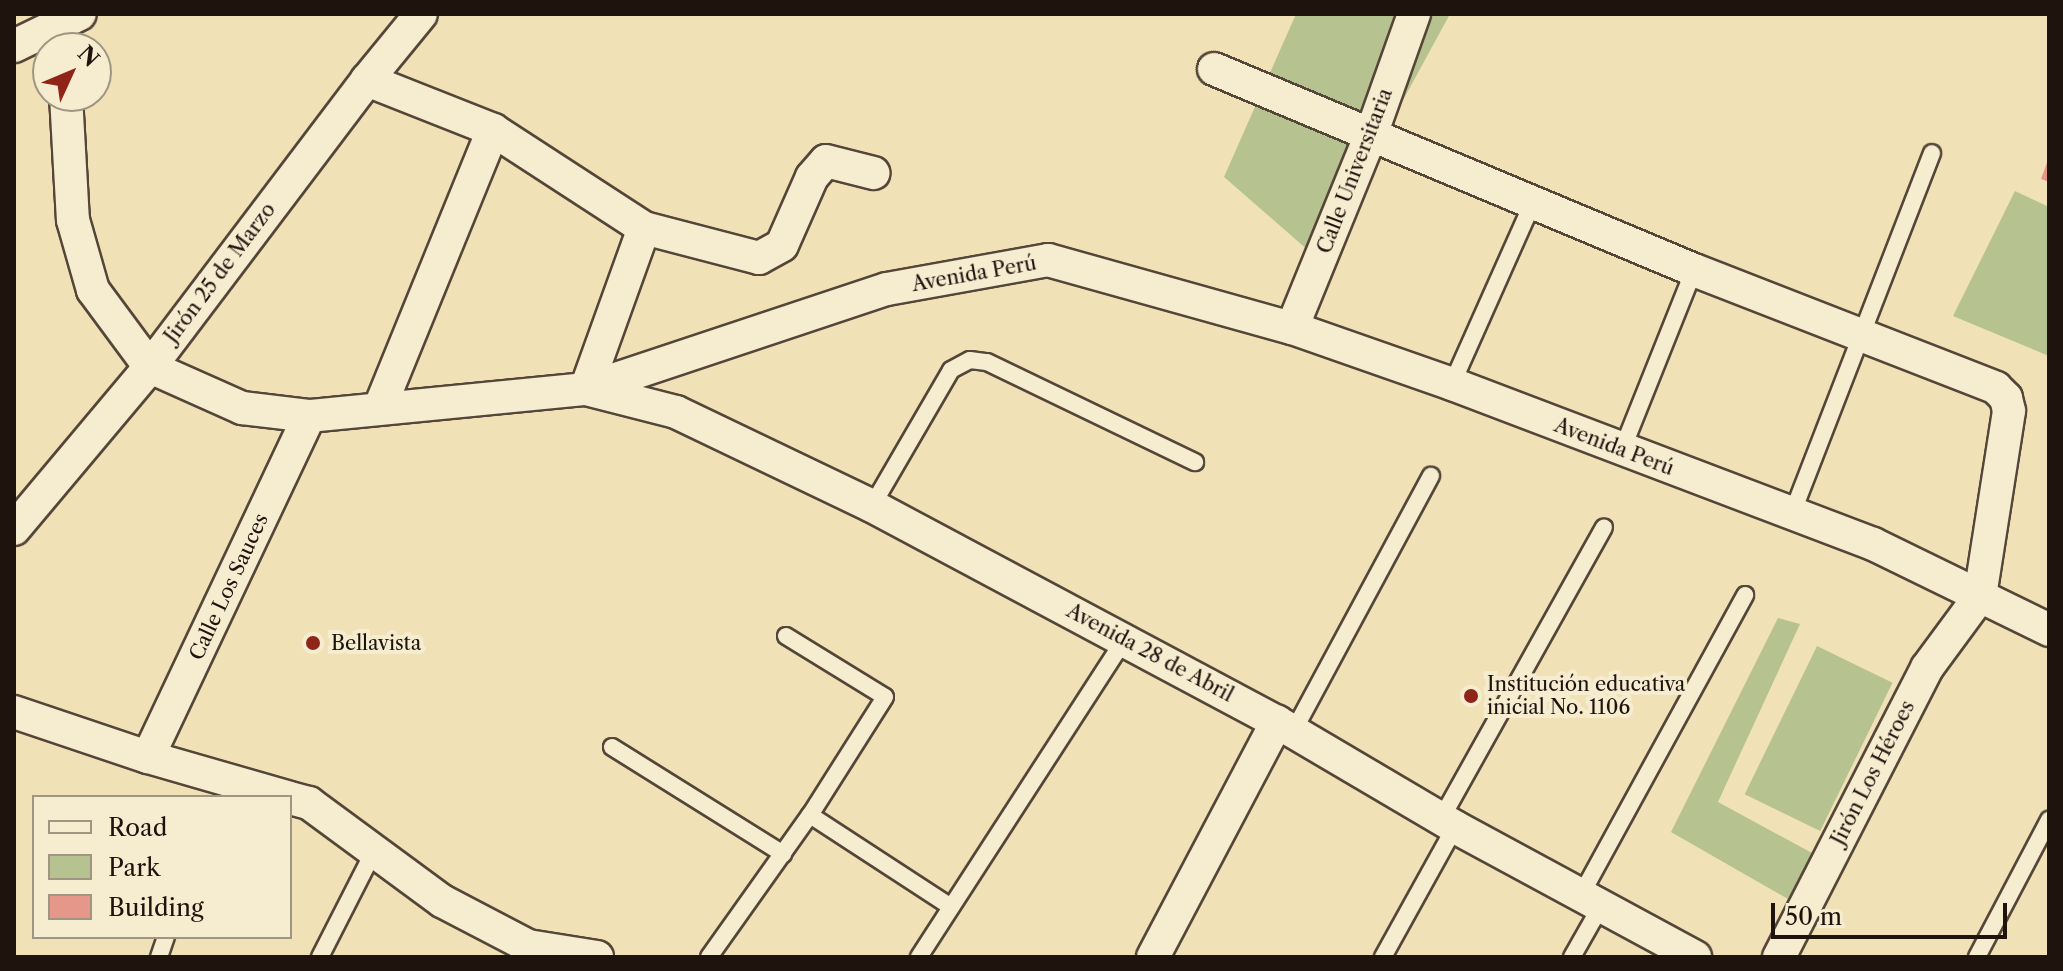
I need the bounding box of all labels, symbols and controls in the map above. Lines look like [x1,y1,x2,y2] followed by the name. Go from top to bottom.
[32,32,112,112] north arrow
[72,40,105,73] text: N
[1312,85,1398,257] street label: Calle Universitaria
[159,198,281,348] street label: Jirón 25 de Marzo
[910,251,1038,297] street label: Avenida Perú
[1551,413,1677,481] street label: Avenida Perú
[185,510,273,664] street label: Calle Los Sauces
[1062,599,1238,707] street label: Avenida 28 de Abril
[331,631,421,655] place label: Bellavista
[302,632,324,654] marker: Bellavista
[1487,672,1685,719] place label: Institución educativa inicial No. 1106
[1462,687,1480,705] marker: Institución educativa inicial No. 1106
[1826,697,1920,849] street label: Jirón Los Héroes
[32,795,292,939] legend
[108,813,167,842] text: Road
[108,853,160,882] text: Park
[1775,887,2011,937] scale bar
[108,893,204,922] text: Building
[1785,902,1842,931] text: 50 m

